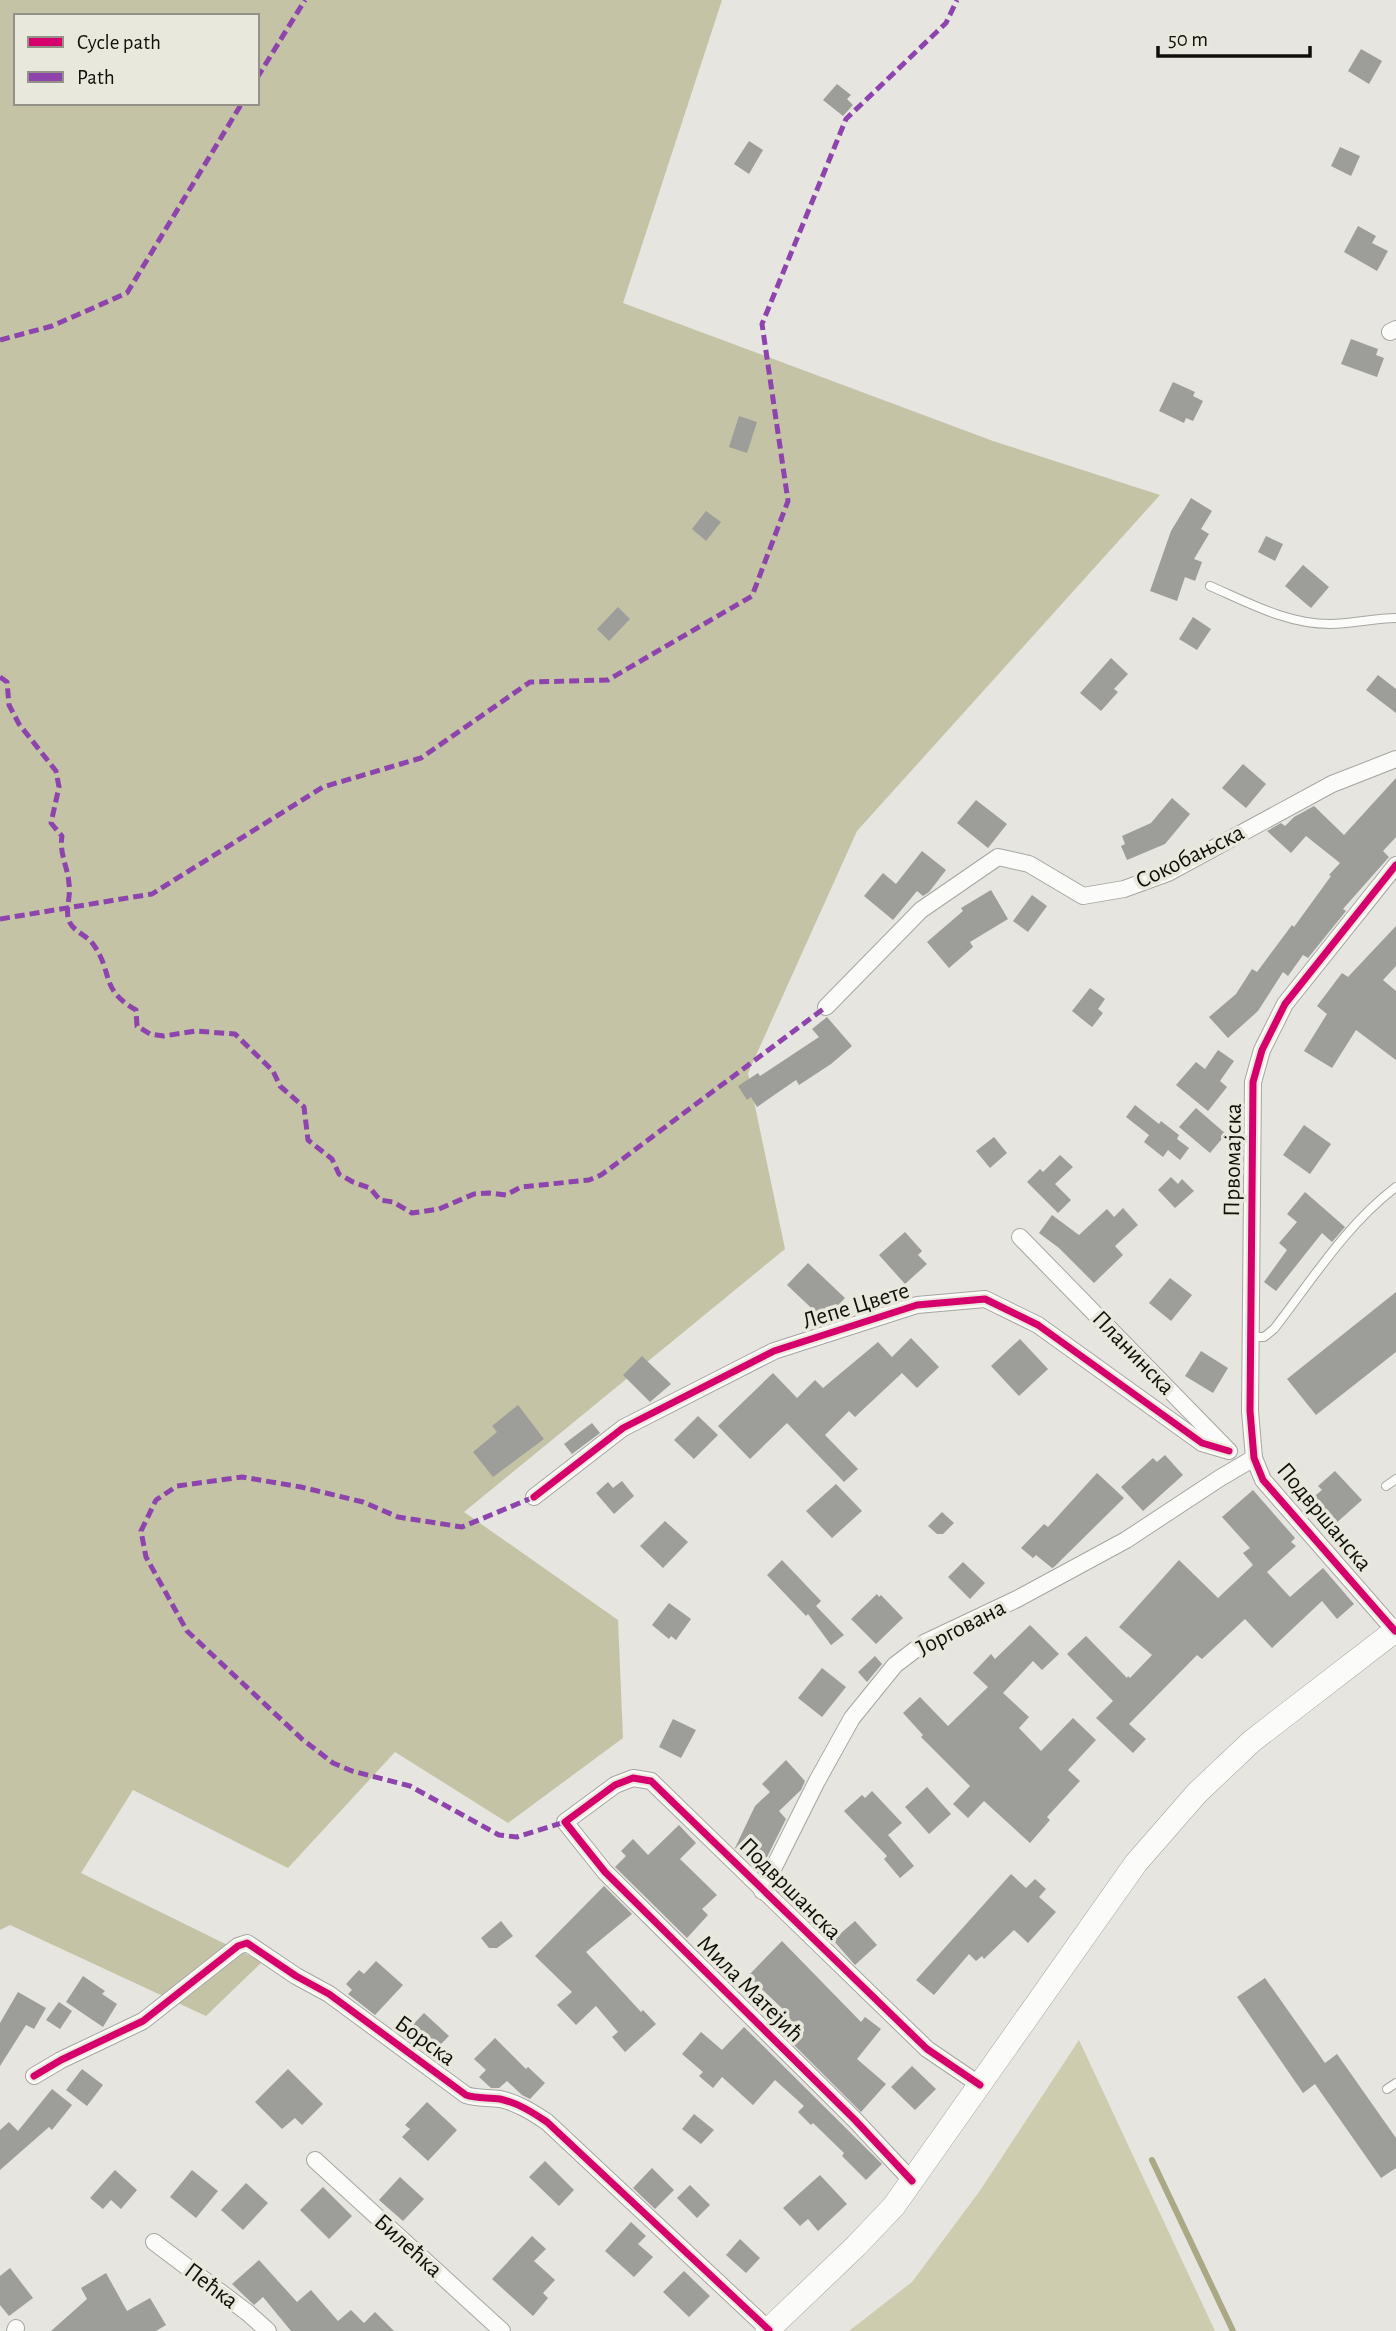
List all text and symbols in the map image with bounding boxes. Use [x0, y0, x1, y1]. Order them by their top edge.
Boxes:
legend [14, 14, 259, 105]
scale bar [1158, 14, 1310, 58]
text: 50 m [1168, 29, 1208, 50]
text: Cycle path [77, 32, 161, 53]
text: Path [77, 67, 115, 88]
street label: Сокобањска [1132, 820, 1248, 894]
street label: Првомајска [1220, 1103, 1246, 1217]
street label: Лепе Цвете [800, 1278, 912, 1334]
street label: Планинска [1087, 1306, 1179, 1400]
street label: Подвршанска [1272, 1458, 1376, 1576]
street label: Јоргована [913, 1595, 1009, 1661]
street label: Подвршанска [734, 1833, 846, 1945]
street label: Мила Матејић [692, 1931, 808, 2047]
street label: Борска [390, 2011, 460, 2071]
street label: Билећка [369, 2210, 447, 2282]
street label: Пећка [180, 2258, 242, 2314]

